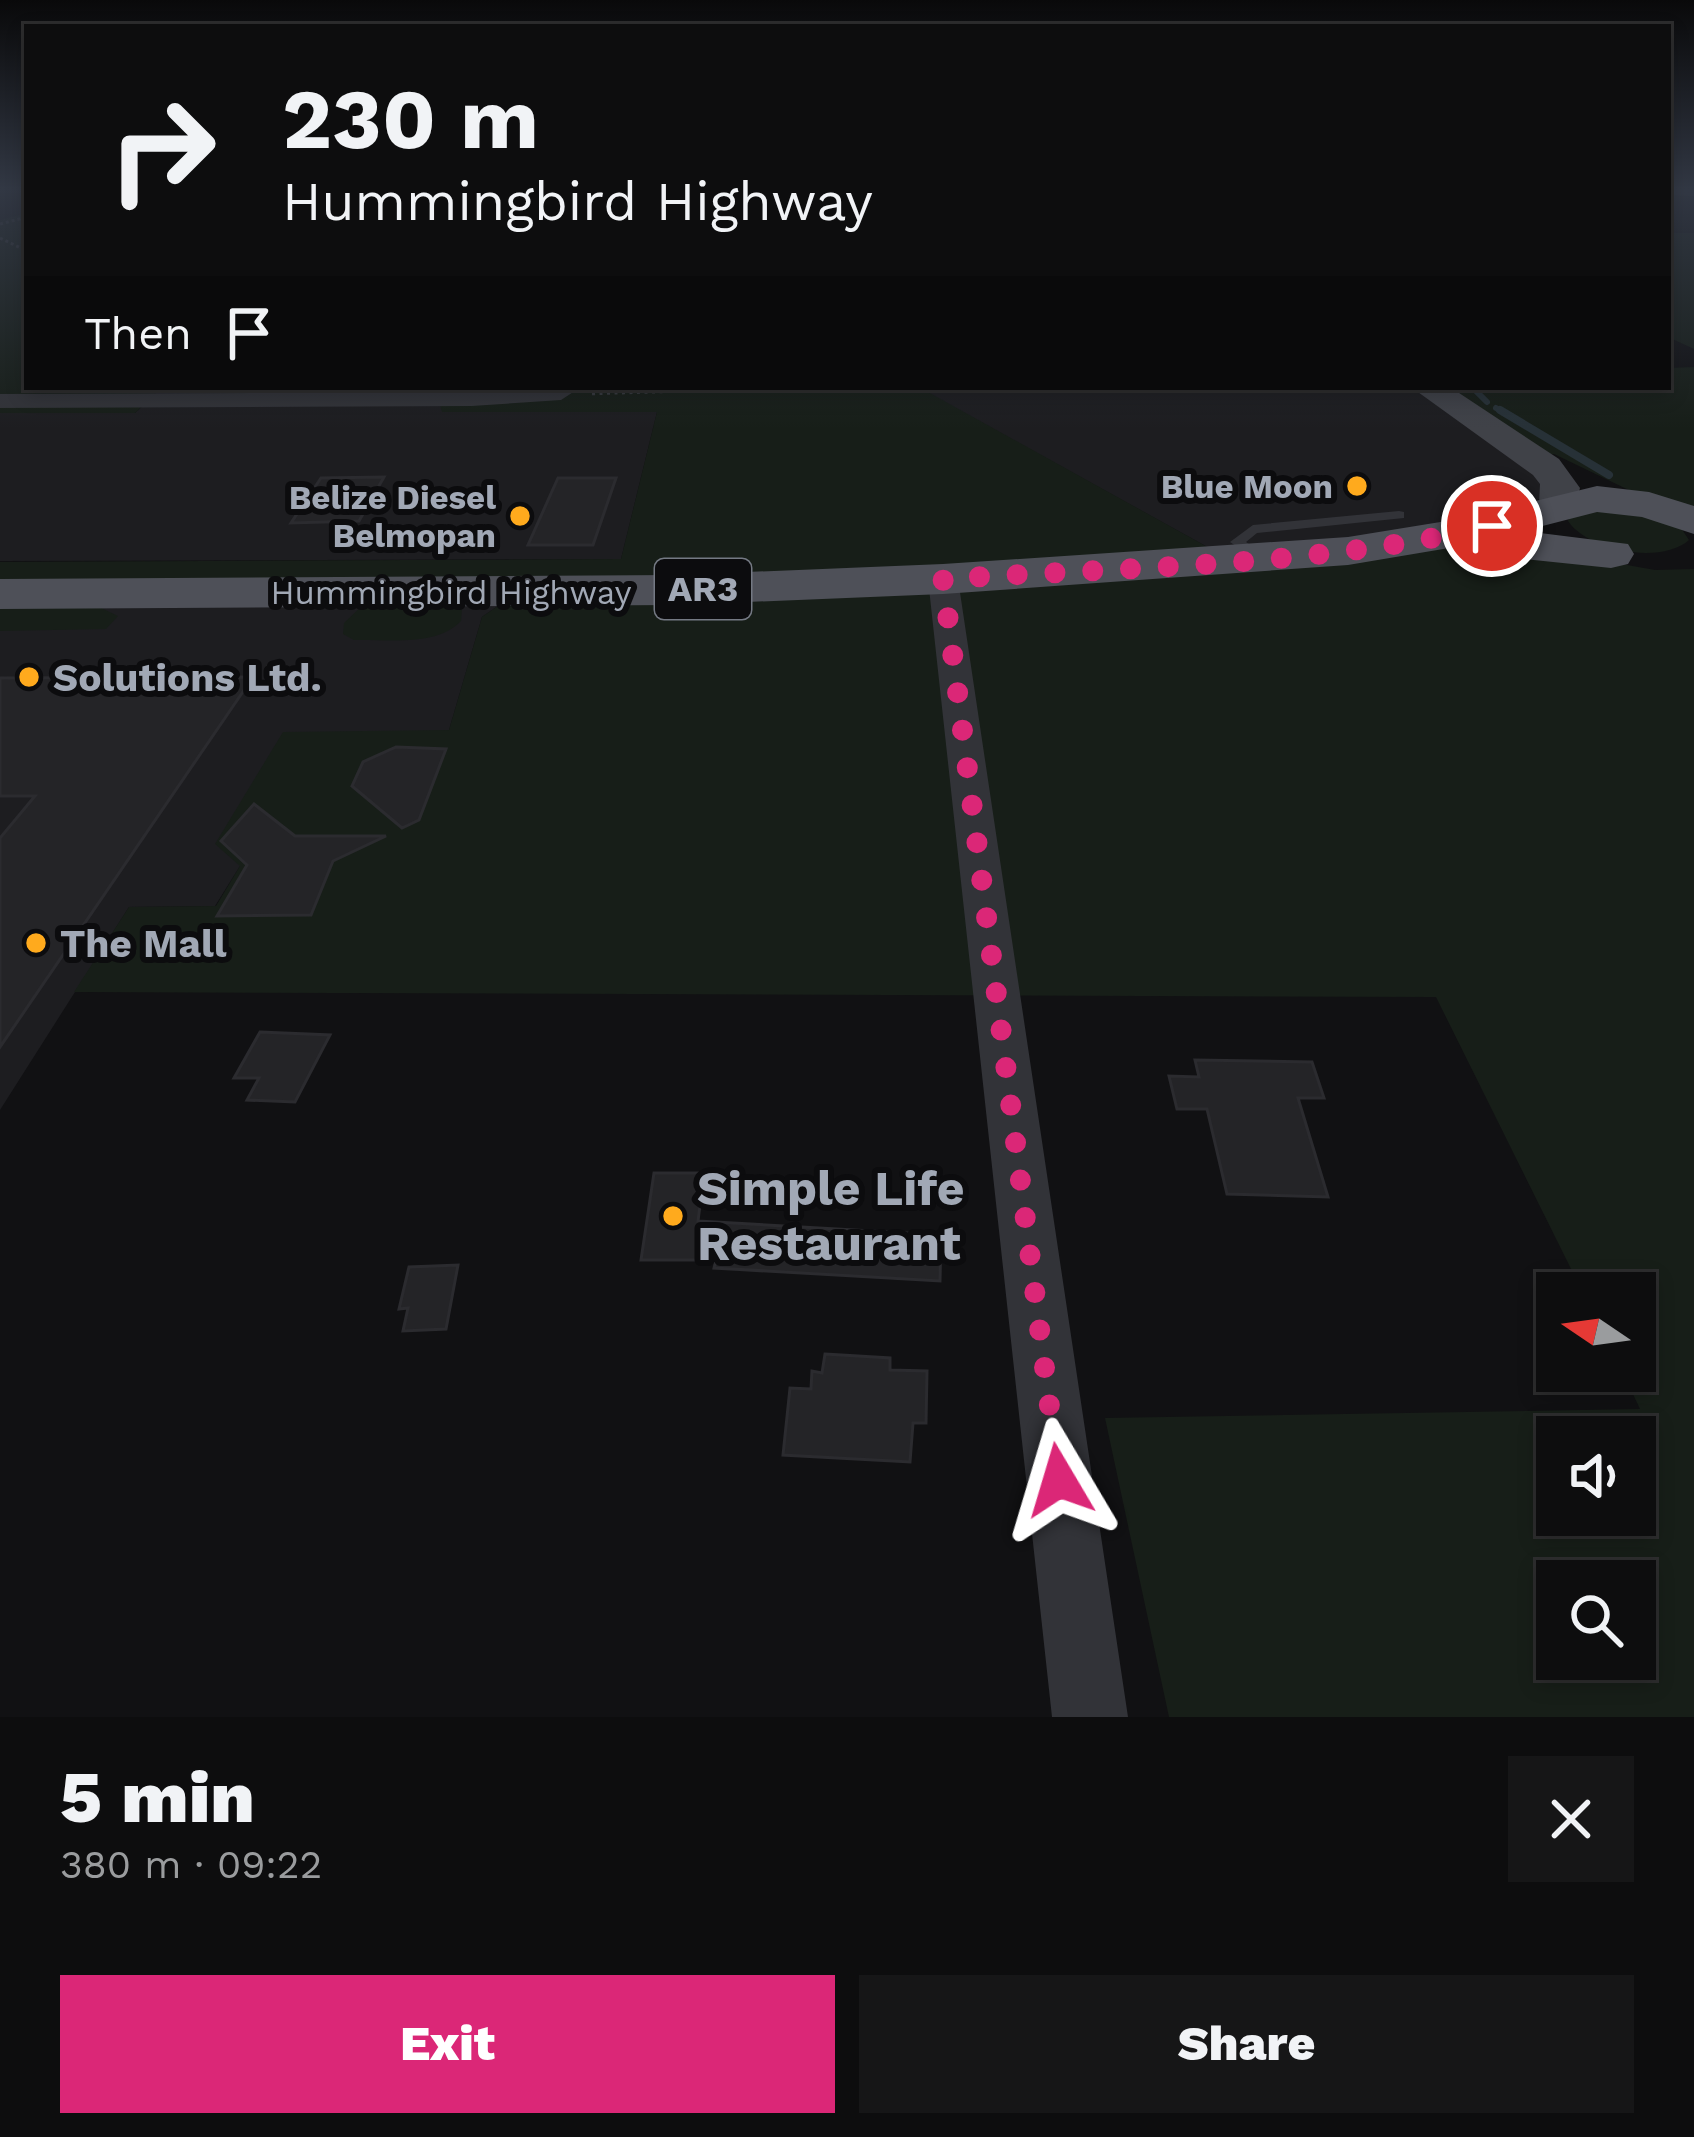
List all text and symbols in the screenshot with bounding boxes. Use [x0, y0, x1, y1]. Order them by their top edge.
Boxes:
text: 230 m [282, 70, 539, 168]
icon: right [84, 72, 240, 228]
text: Hummingbird Highway [282, 170, 873, 233]
icon: arrive [216, 300, 282, 366]
text: Then [84, 307, 192, 360]
place label: Blue Moon [1161, 467, 1333, 506]
marker: Blue Moon [1344, 473, 1370, 499]
pin [1441, 475, 1543, 577]
place label: Belize Diesel Belmopan [289, 478, 496, 555]
icon: arrive [1459, 493, 1525, 559]
marker: Belize Diesel Belmopan [507, 503, 533, 529]
road number: AR3 [655, 559, 751, 619]
street label: Hummingbird Highway [270, 573, 632, 612]
place label: Solutions Ltd. [53, 655, 322, 700]
marker: Solutions Ltd. [16, 664, 42, 690]
place label: The Mall [60, 921, 227, 966]
marker: The Mall [23, 930, 49, 956]
place label: Simple Life Restaurant [697, 1160, 965, 1272]
marker: Simple Life Restaurant [660, 1203, 686, 1229]
north arrow [1536, 1272, 1656, 1392]
map controls [1536, 1272, 1656, 1680]
button: sound [1536, 1416, 1656, 1536]
position arrow [996, 1417, 1122, 1543]
button: search [1536, 1560, 1656, 1680]
text: 5 min [60, 1755, 255, 1839]
button: close [1508, 1756, 1634, 1882]
text: 380 m · 09:22 [60, 1842, 322, 1887]
button: Exit [60, 1975, 835, 2113]
button: Share [859, 1975, 1634, 2113]

